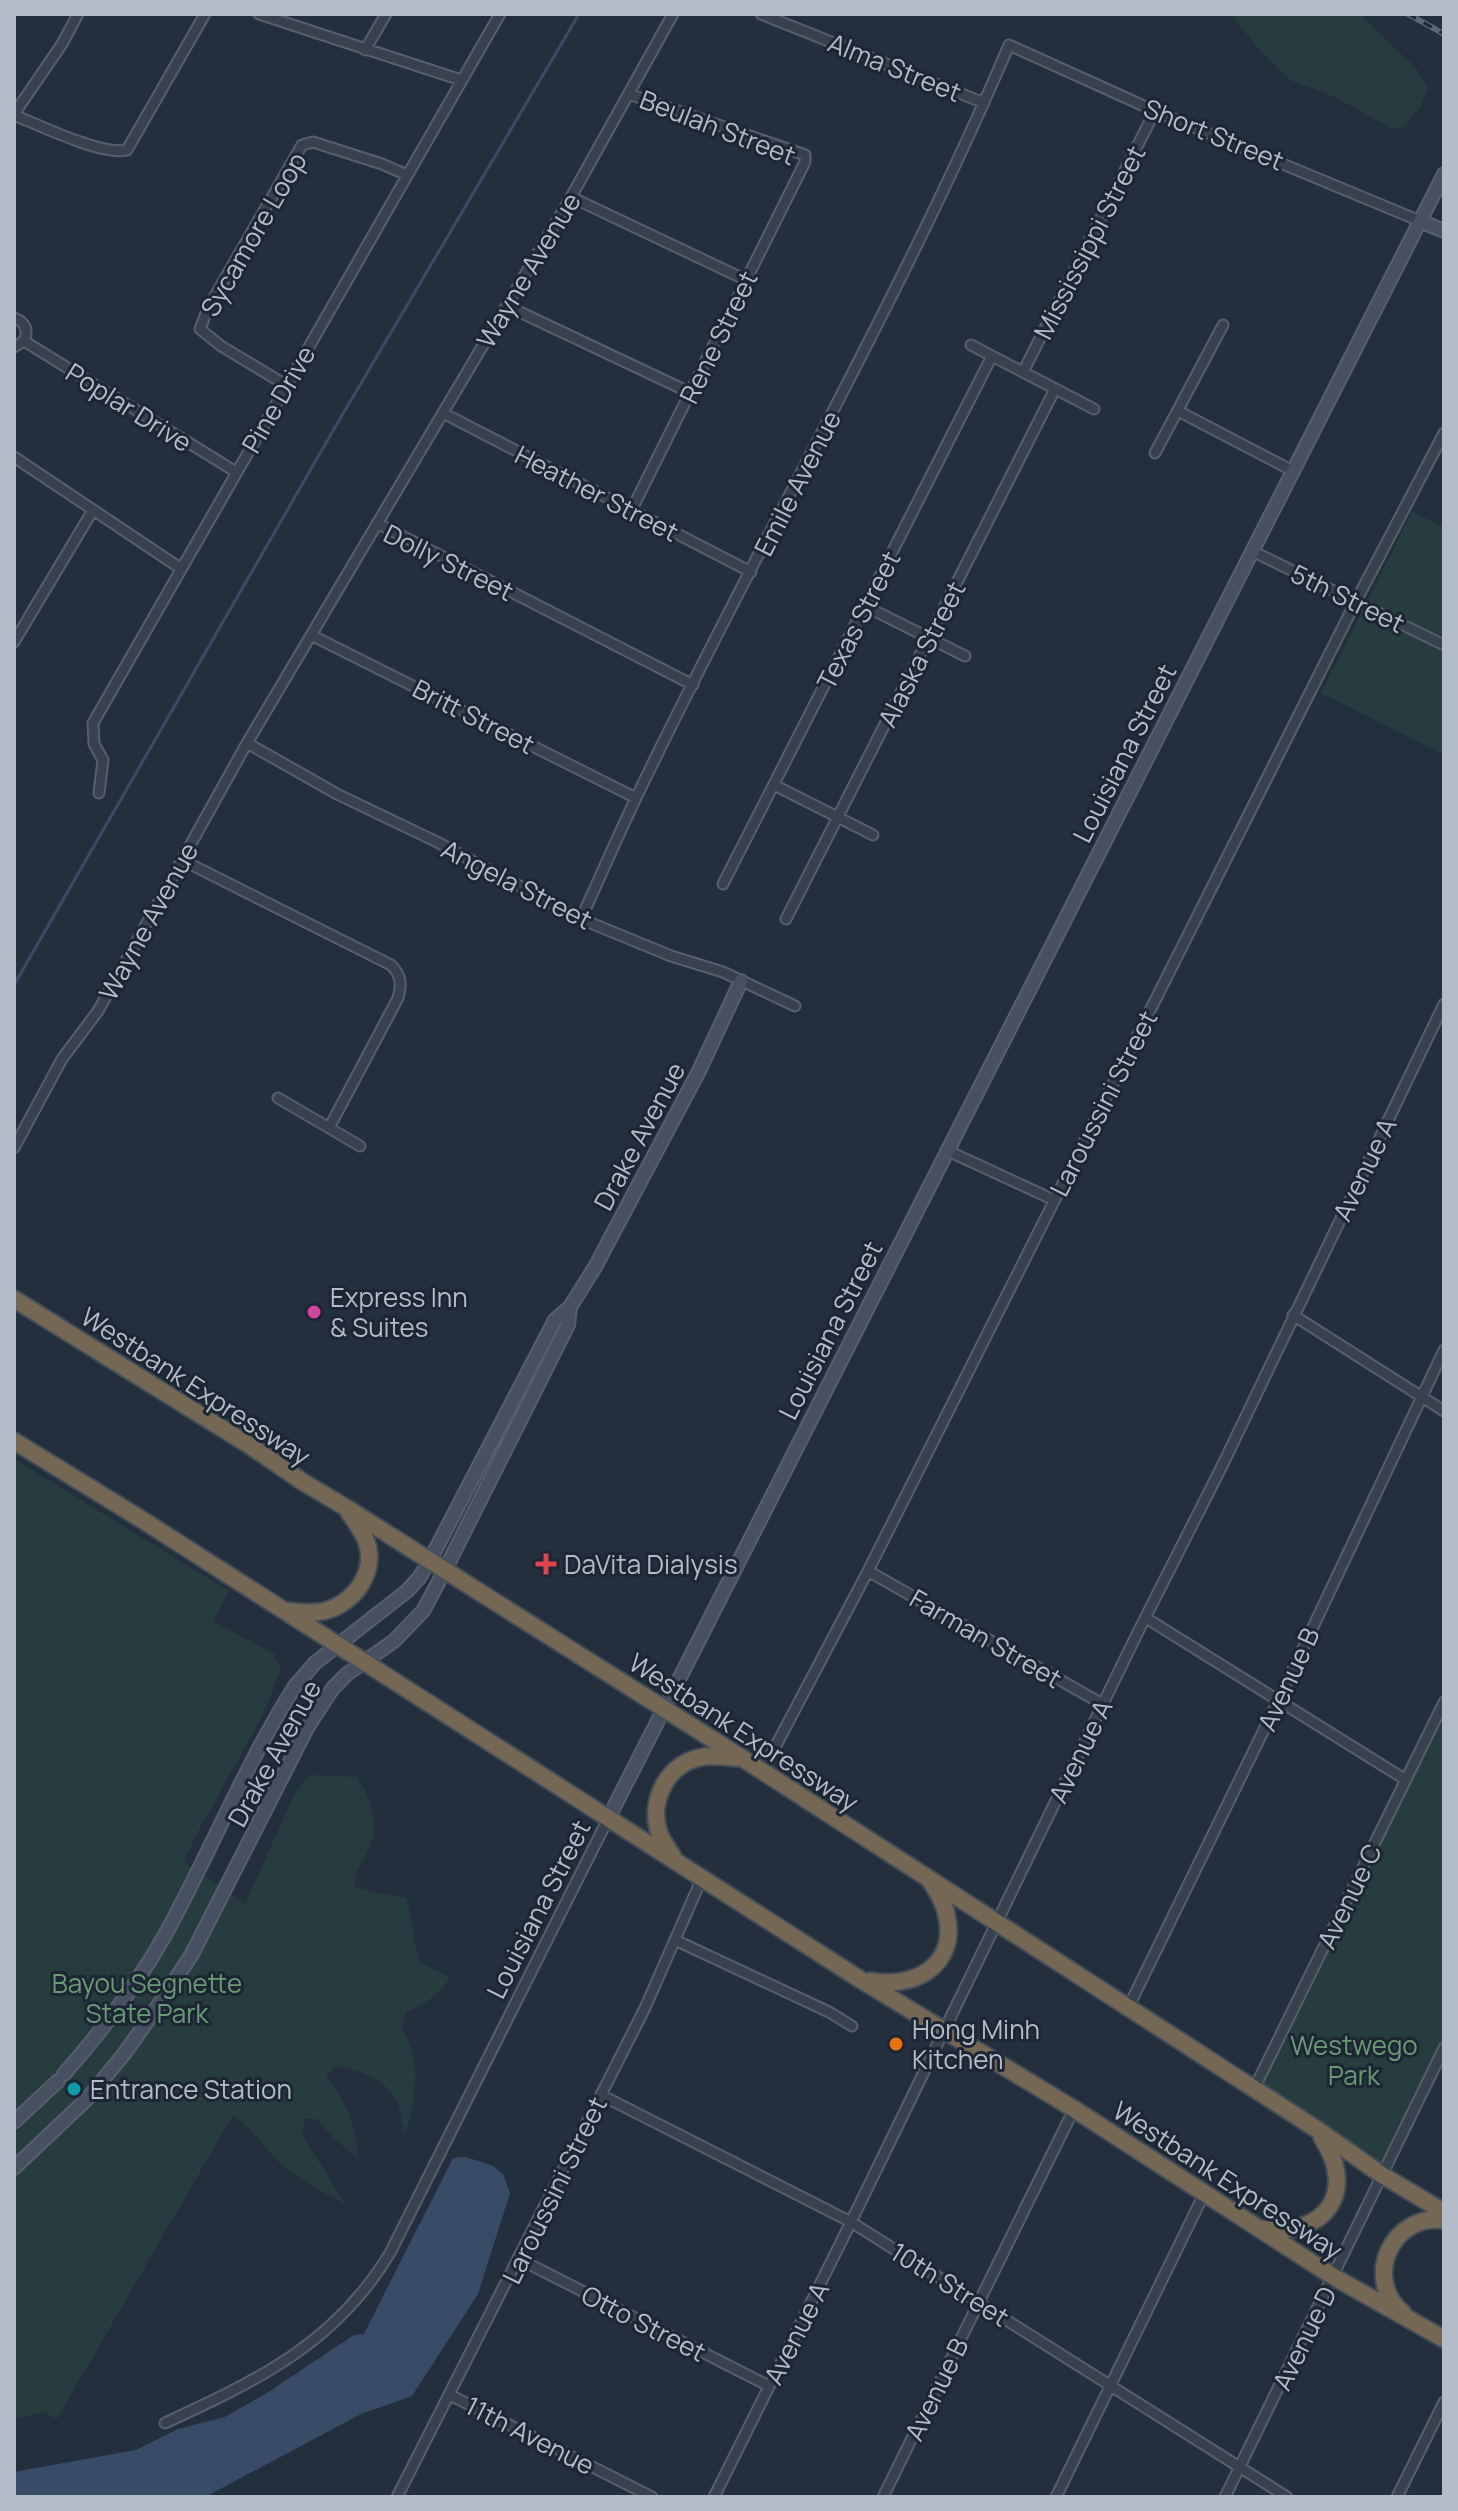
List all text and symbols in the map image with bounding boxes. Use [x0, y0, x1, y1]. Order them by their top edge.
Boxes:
street label: Alma Street [823, 24, 967, 110]
street label: Beulah Street [635, 81, 801, 173]
street label: Short Street [1139, 90, 1289, 178]
street label: Mississippi Street [1025, 139, 1153, 345]
street label: Sycamore Loop [191, 145, 315, 323]
street label: Wayne Avenue [467, 186, 589, 354]
street label: Rene Street [670, 265, 766, 409]
street label: Pine Drive [233, 339, 323, 459]
street label: Poplar Drive [59, 354, 199, 460]
street label: Emile Avenue [745, 404, 849, 562]
street label: Heather Street [509, 436, 685, 550]
street label: Dolly Street [378, 515, 520, 609]
street label: Texas Street [808, 545, 908, 695]
street label: 5th Street [1285, 555, 1411, 641]
street label: Alaska Street [869, 575, 973, 733]
street label: Louisiana Street [1064, 658, 1184, 848]
street label: Britt Street [407, 670, 541, 762]
street label: Angela Street [436, 831, 598, 937]
street label: Wayne Avenue [90, 836, 206, 1006]
street label: Laroussini Street [1041, 1004, 1165, 1202]
street label: Drake Avenue [585, 1056, 693, 1216]
street label: Avenue A [1324, 1111, 1404, 1227]
street label: Louisiana Street [770, 1235, 890, 1425]
place label: Express Inn & Suites [330, 1279, 468, 1345]
street label: Westbank Expressway [74, 1298, 318, 1474]
marker: Express Inn & Suites [305, 1303, 323, 1321]
place label: DaVita Dialysis [564, 1546, 738, 1582]
marker: DaVita Dialysis [535, 1553, 557, 1575]
street label: Farman Street [903, 1580, 1069, 1696]
street label: Avenue B [1248, 1621, 1328, 1737]
street label: Westbank Expressway [622, 1644, 866, 1820]
street label: Drake Avenue [219, 1673, 329, 1833]
street label: Avenue A [1040, 1693, 1120, 1809]
street label: Louisiana Street [478, 1814, 598, 2004]
street label: Avenue C [1308, 1837, 1390, 1955]
park label: Bayou Segnette State Park [52, 1965, 242, 2031]
place label: Hong Minh Kitchen [912, 2011, 1040, 2077]
park label: Westwego Park [1290, 2027, 1418, 2093]
marker: Hong Minh Kitchen [887, 2035, 905, 2053]
place label: Entrance Station [90, 2071, 292, 2107]
marker: Entrance Station [65, 2080, 83, 2098]
street label: Laroussini Street [493, 2090, 615, 2290]
street label: Westbank Expressway [1106, 2092, 1350, 2268]
street label: 10th Street [884, 2233, 1016, 2335]
street label: Otto Street [576, 2276, 712, 2370]
street label: Avenue A [755, 2276, 837, 2390]
street label: Avenue D [1263, 2280, 1345, 2396]
street label: Avenue B [896, 2332, 976, 2446]
street label: 11th Avenue [459, 2387, 601, 2483]

